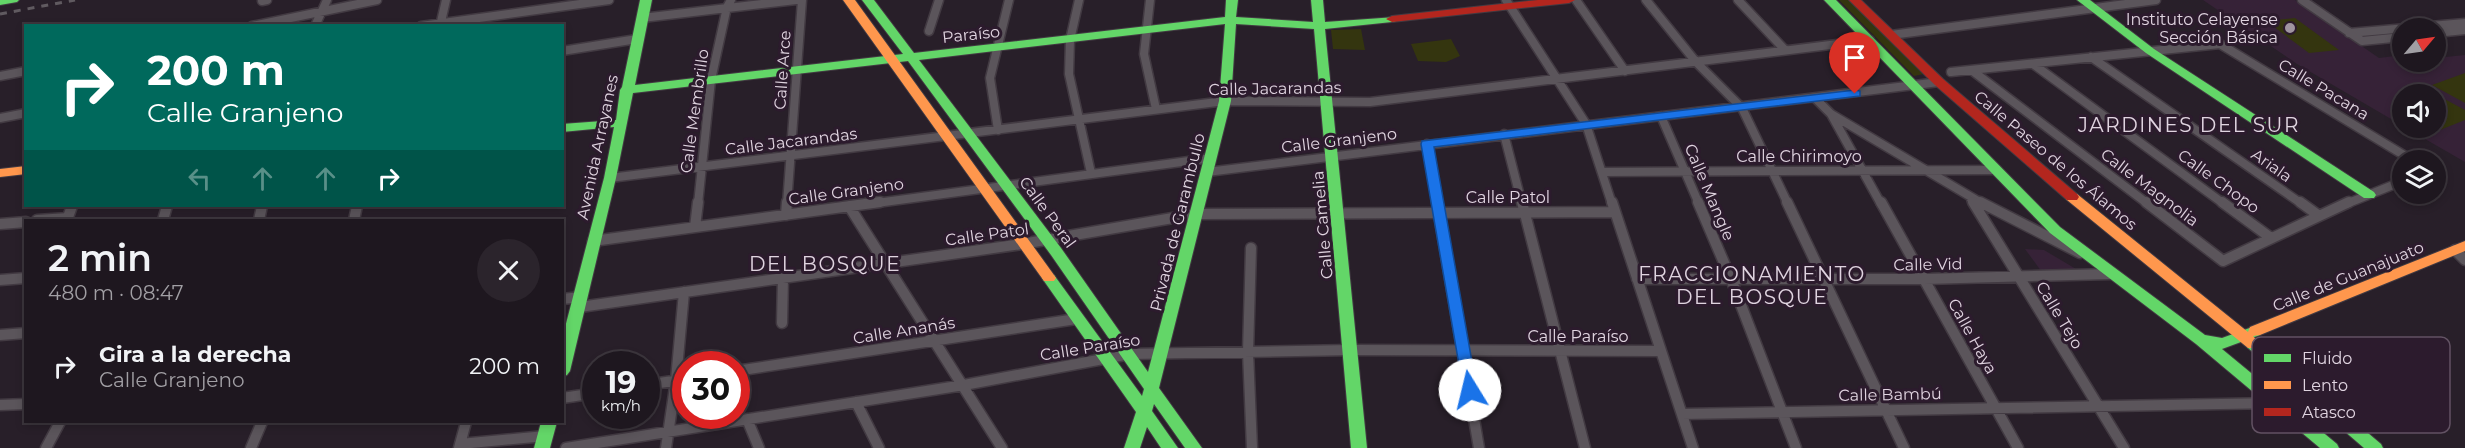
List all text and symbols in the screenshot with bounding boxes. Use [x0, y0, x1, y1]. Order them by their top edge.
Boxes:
place label: Instituto Celayense Sección Básica [2126, 10, 2278, 47]
north arrow [2392, 18, 2446, 72]
map controls [2392, 18, 2446, 204]
marker: Instituto Celayense Sección Básica [2283, 21, 2297, 35]
street label: Paraíso [941, 22, 1001, 47]
street label: Calle Arce [770, 30, 795, 110]
pin [1829, 32, 1880, 94]
icon: arrive [1838, 41, 1871, 74]
text: 200 m [147, 44, 285, 96]
icon: right [48, 48, 126, 126]
street label: Calle Membrillo [676, 48, 713, 174]
street label: Calle Pacana [2275, 55, 2373, 124]
street label: Avenida Arrayanes [573, 73, 622, 221]
street label: Calle Jacarandas [1208, 78, 1342, 99]
button: sound [2392, 84, 2446, 138]
street label: Calle Paseo de los Álamos [1970, 87, 2141, 234]
text: Calle Granjeno [147, 96, 343, 129]
district label: JARDINES DEL SUR [2077, 113, 2300, 137]
street label: Calle Jacarandas [724, 124, 858, 159]
street label: Calle Granjeno [1280, 124, 1398, 157]
street label: Privada de Garambullo [1146, 131, 1209, 313]
street label: Calle Mangle [1681, 141, 1739, 244]
street label: Calle Magnolia [2097, 144, 2202, 230]
street label: Calle Chopo [2174, 145, 2263, 217]
street label: Ariala [2248, 145, 2296, 186]
street label: Calle Chirimoyo [1736, 147, 1862, 166]
button: layers [2392, 150, 2446, 204]
icon: left [183, 162, 216, 195]
icon: ahead [246, 162, 279, 195]
icon: ahead [309, 162, 342, 195]
icon: right [372, 162, 405, 195]
street label: Calle Camelia [1308, 170, 1337, 280]
street label: Calle Peral [1015, 173, 1080, 252]
street label: Calle Granjeno [787, 174, 905, 209]
street label: Calle Patol [1466, 188, 1550, 207]
street label: Calle Patol [944, 219, 1030, 250]
text: 2 min [48, 236, 152, 280]
street label: Calle de Guanajuato [2270, 237, 2427, 316]
button: close [477, 239, 540, 302]
district label: DEL BOSQUE [749, 252, 901, 276]
street label: Calle Vid [1893, 254, 1963, 275]
district label: FRACCIONAMIENTO DEL BOSQUE [1638, 262, 1866, 309]
street label: Calle Tejo [2032, 278, 2087, 352]
text: 480 m · 08:47 [48, 281, 184, 305]
street label: Calle Haya [1944, 295, 2001, 377]
street label: Calle Ananás [852, 313, 957, 348]
street label: Calle Paraíso [1527, 327, 1629, 346]
street label: Calle Paraíso [1039, 330, 1142, 365]
legend [2252, 337, 2450, 433]
text: Gira a la derecha [99, 341, 291, 368]
text: Fluido [2302, 349, 2352, 368]
icon: right [48, 350, 81, 383]
speed limit sign: 30 [672, 351, 750, 429]
text: 200 m [469, 353, 540, 380]
position arrow [1438, 358, 1502, 422]
text: 19 [606, 364, 636, 401]
text: Calle Granjeno [99, 368, 245, 392]
text: Lento [2302, 376, 2348, 395]
street label: Calle Bambú [1838, 384, 1942, 405]
text: km/h [601, 396, 641, 415]
text: Atasco [2302, 403, 2356, 422]

